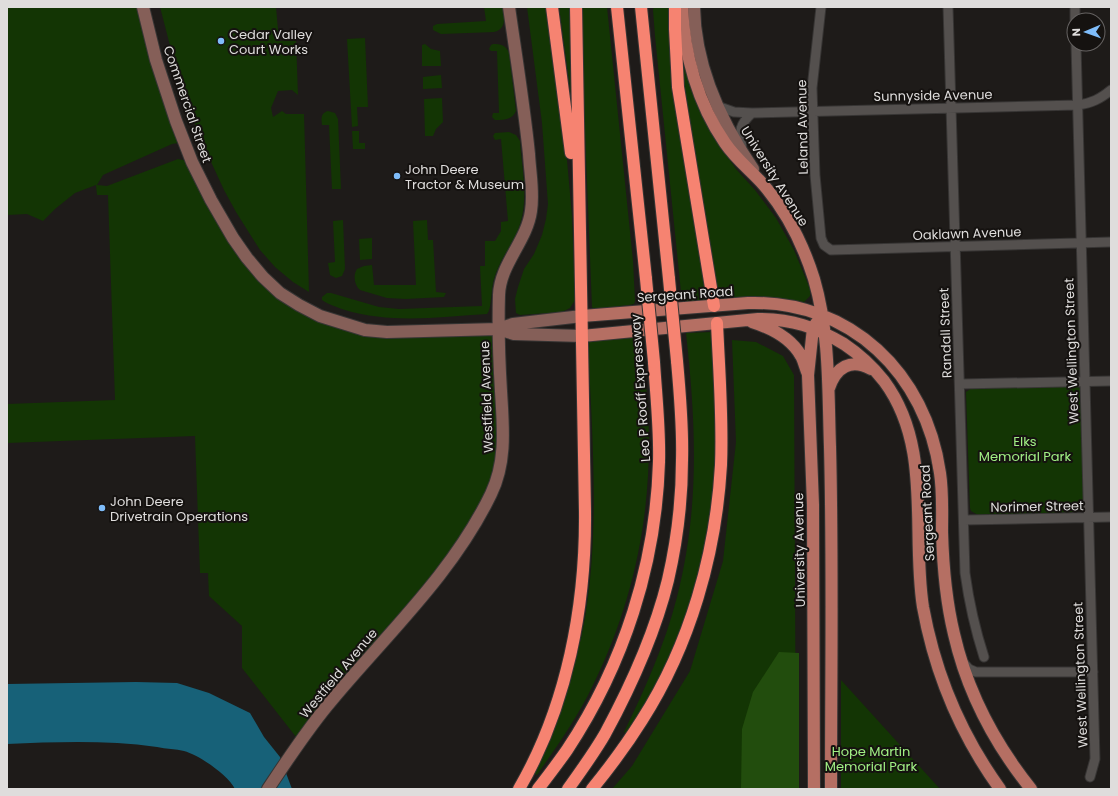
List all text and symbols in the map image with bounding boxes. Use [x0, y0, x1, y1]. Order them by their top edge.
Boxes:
north arrow [1066, 12, 1106, 52]
place label: Cedar Valley Court Works [229, 25, 313, 59]
text: N [1068, 28, 1084, 37]
marker: Cedar Valley Court Works [216, 36, 226, 46]
street label: Commercial Street [159, 43, 217, 165]
street label: Leland Avenue [792, 79, 813, 175]
street label: Sunnyside Avenue [873, 85, 993, 106]
street label: University Avenue [736, 123, 813, 230]
place label: John Deere Tractor & Museum [405, 160, 524, 194]
marker: John Deere Tractor & Museum [392, 171, 402, 181]
street label: Oaklawn Avenue [912, 222, 1022, 245]
street label: West Wellington Street [1059, 277, 1084, 424]
street label: Sergeant Road [636, 282, 734, 307]
street label: Randall Street [934, 287, 957, 379]
street label: Leo P Rooff Expressway [626, 313, 655, 462]
street label: Westfield Avenue [475, 341, 498, 453]
park label: Elks Memorial Park [979, 432, 1071, 466]
street label: Sergeant Road [915, 464, 940, 562]
place label: John Deere Drivetrain Operations [110, 492, 248, 526]
street label: University Avenue [789, 492, 810, 608]
street label: Norimer Street [990, 496, 1084, 517]
marker: John Deere Drivetrain Operations [97, 503, 107, 513]
street label: West Wellington Street [1068, 601, 1093, 748]
street label: Westfield Avenue [295, 624, 382, 722]
park label: Hope Martin Memorial Park [825, 742, 917, 776]

